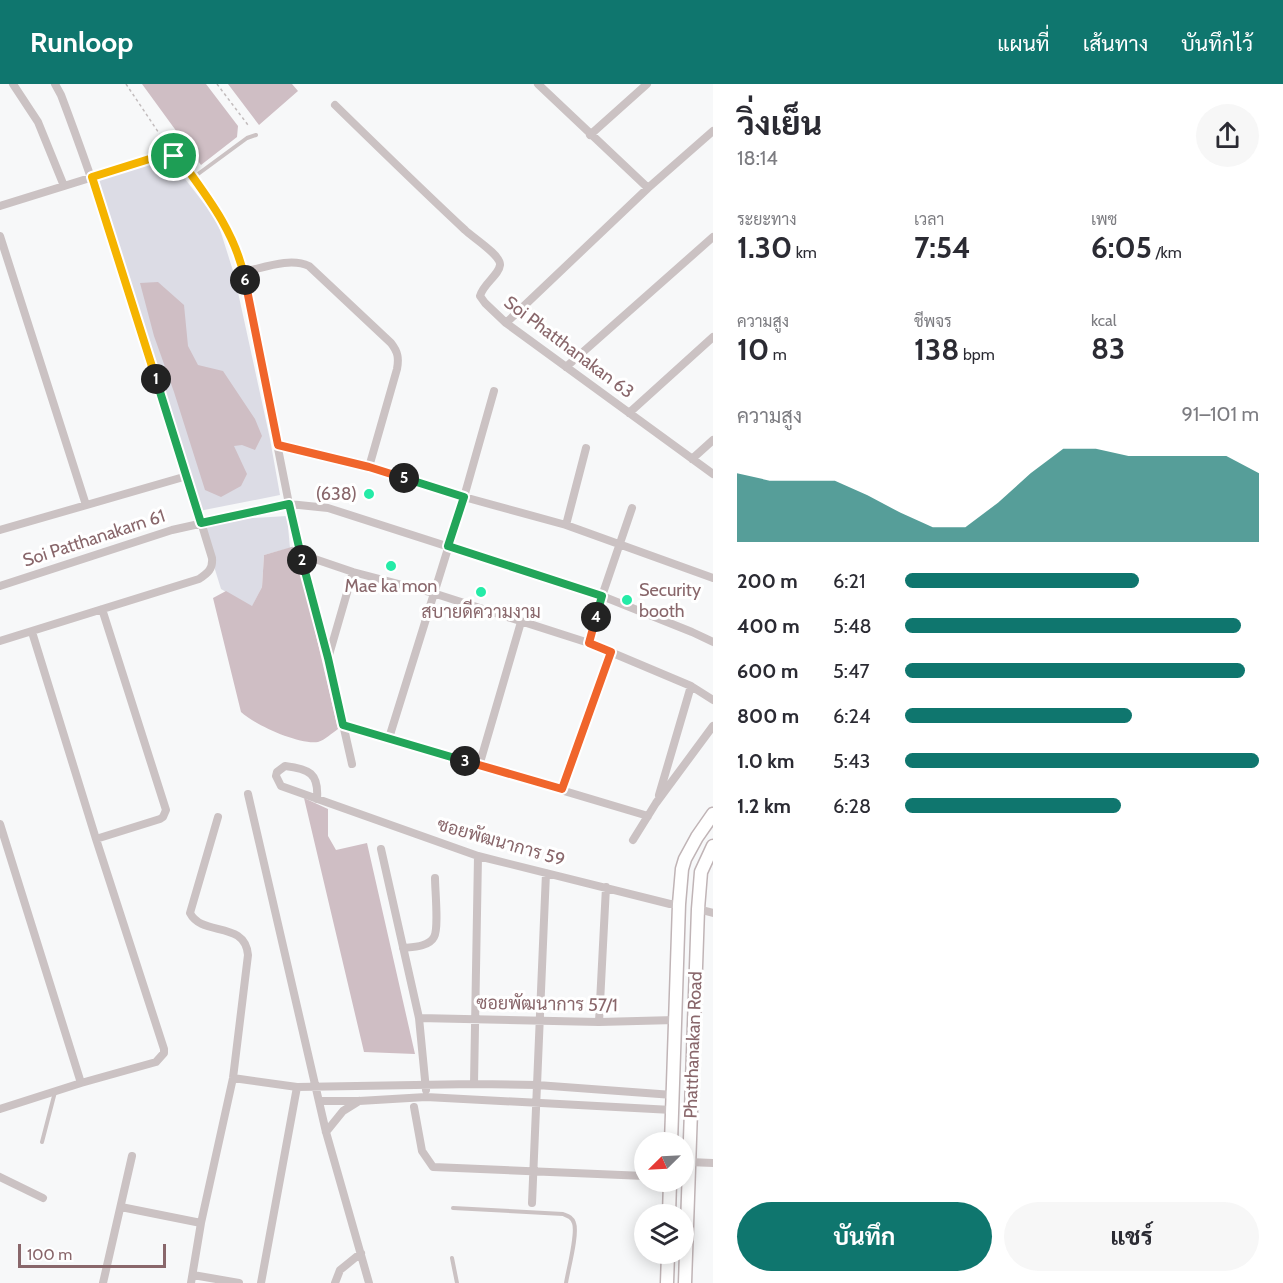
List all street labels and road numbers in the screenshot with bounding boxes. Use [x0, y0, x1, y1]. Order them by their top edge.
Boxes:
street label: Soi Phatthanakan 63 [500, 291, 638, 403]
street label: Soi Patthanakarn 61 [20, 505, 168, 571]
street label: ซอยพัฒนาการ 59 [435, 813, 567, 871]
street label: Phatthanakan Road [679, 971, 707, 1119]
street label: ซอยพัฒนาการ 57/1 [476, 992, 618, 1016]

